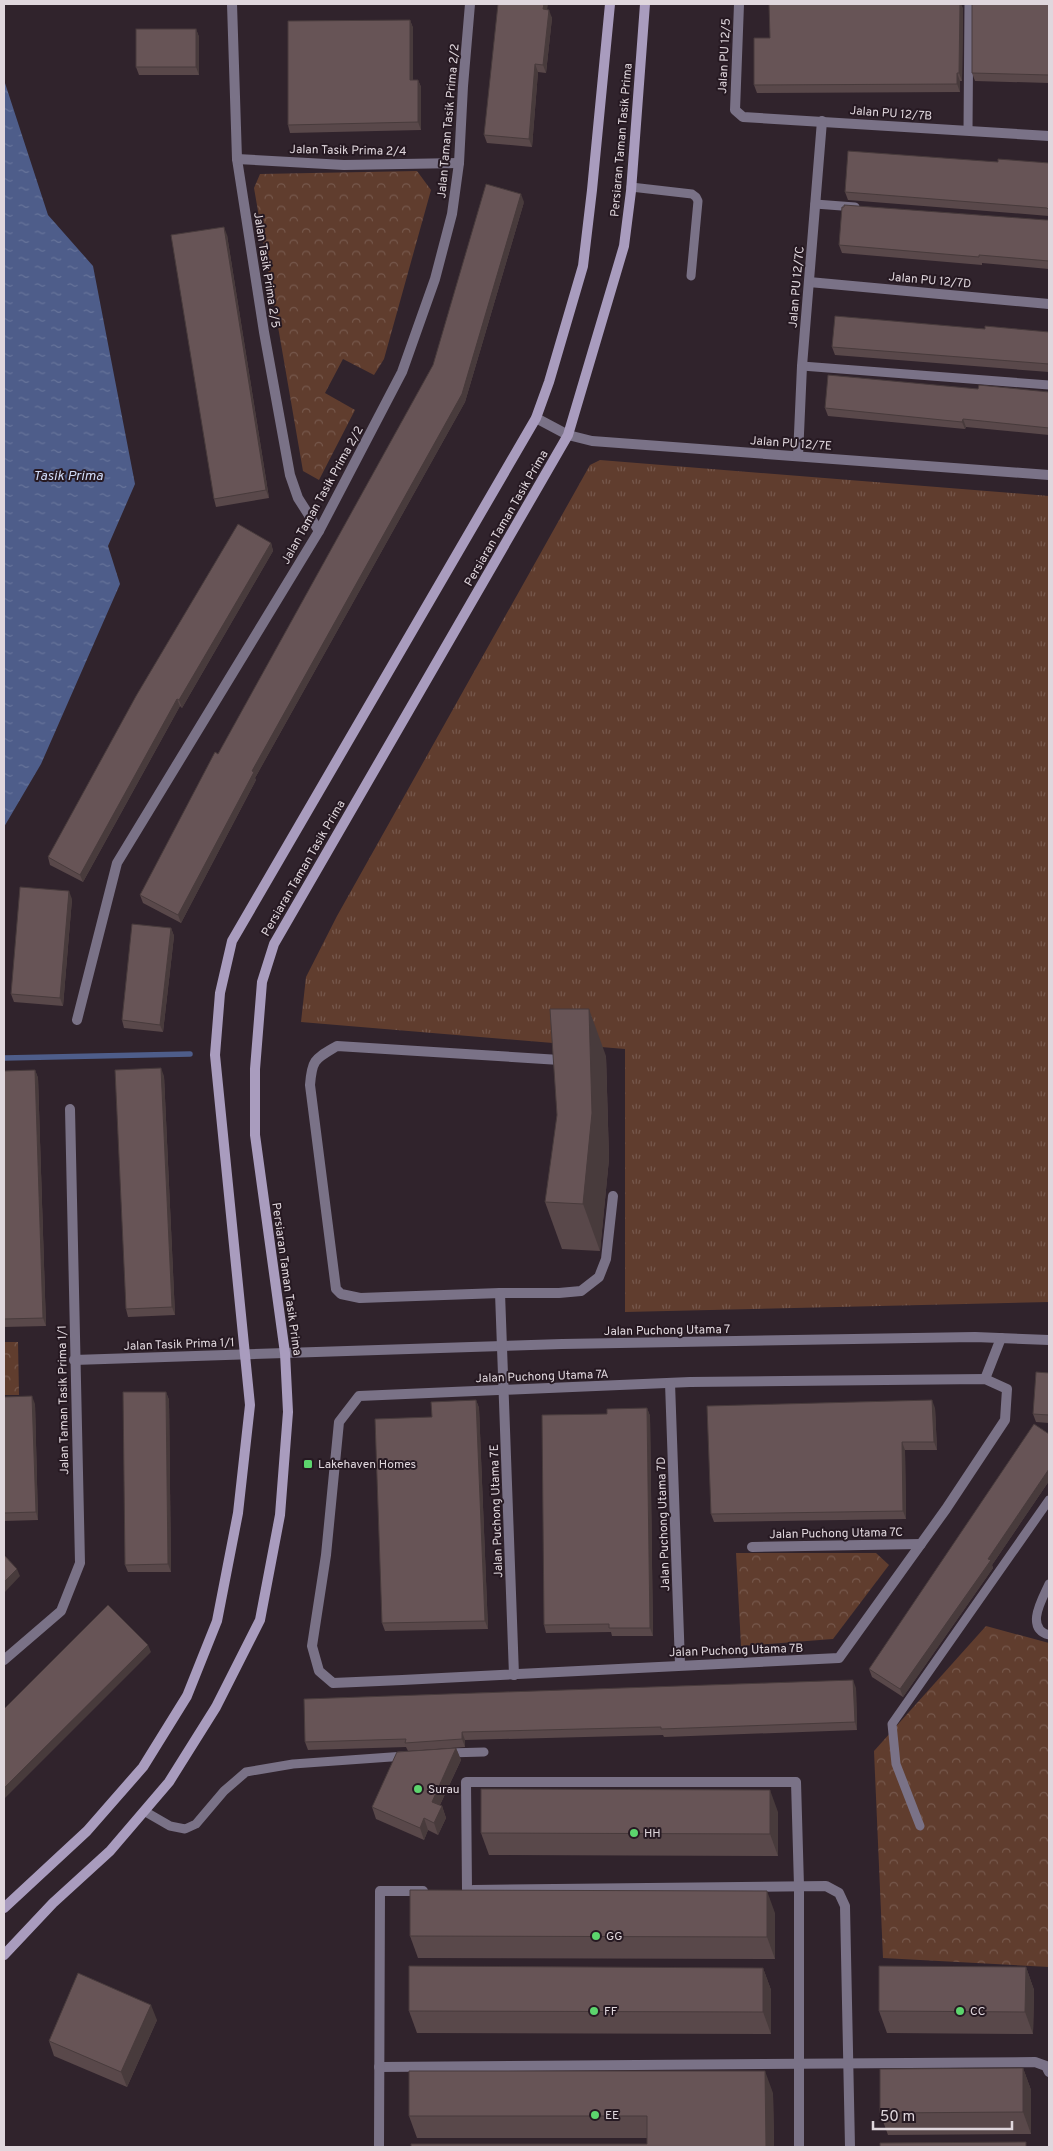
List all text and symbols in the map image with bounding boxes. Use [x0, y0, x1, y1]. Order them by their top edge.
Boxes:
street label: Jalan PU 12/5 [715, 18, 735, 94]
street label: Jalan Taman Tasik Prima 2/2 [434, 43, 464, 199]
street label: Persiaran Taman Tasik Prima [607, 62, 637, 218]
street label: Jalan PU 12/7B [849, 103, 933, 125]
street label: Jalan Tasik Prima 2/4 [289, 142, 407, 160]
street label: Jalan Tasik Prima 2/5 [249, 211, 283, 329]
street label: Jalan PU 12/7C [785, 245, 809, 329]
street label: Jalan PU 12/7D [888, 269, 972, 293]
street label: Jalan Taman Tasik Prima 2/2 [278, 424, 368, 567]
street label: Jalan PU 12/7E [749, 433, 832, 455]
street label: Persiaran Taman Tasik Prima [461, 448, 552, 589]
water label: Tasik Prima [33, 468, 104, 485]
street label: Persiaran Taman Tasik Prima [258, 798, 349, 939]
street label: Persiaran Taman Tasik Prima [267, 1202, 305, 1357]
street label: Jalan Puchong Utama 7 [604, 1322, 730, 1340]
street label: Jalan Taman Tasik Prima 1/1 [55, 1325, 73, 1475]
street label: Jalan Tasik Prima 1/1 [123, 1335, 235, 1355]
street label: Jalan Puchong Utama 7A [475, 1367, 609, 1387]
street label: Jalan Puchong Utama 7E [487, 1444, 507, 1578]
street label: Jalan Puchong Utama 7D [654, 1456, 674, 1592]
place label: Lakehaven Homes [318, 1457, 416, 1473]
marker: Lakehaven Homes [302, 1458, 314, 1470]
street label: Jalan Puchong Utama 7C [769, 1525, 903, 1543]
street label: Jalan Puchong Utama 7B [669, 1641, 804, 1661]
place label: Surau [428, 1782, 460, 1798]
marker: Surau [412, 1783, 424, 1795]
place label: HH [644, 1826, 661, 1842]
marker: HH [628, 1827, 640, 1839]
place label: GG [606, 1929, 623, 1945]
marker: GG [590, 1930, 602, 1942]
place label: FF [604, 2004, 618, 2020]
place label: CC [970, 2004, 986, 2020]
marker: FF [588, 2005, 600, 2017]
marker: CC [954, 2005, 966, 2017]
scale bar [873, 2098, 1012, 2130]
place label: EE [605, 2108, 619, 2124]
text: 50 m [880, 2108, 915, 2127]
marker: EE [589, 2109, 601, 2121]

